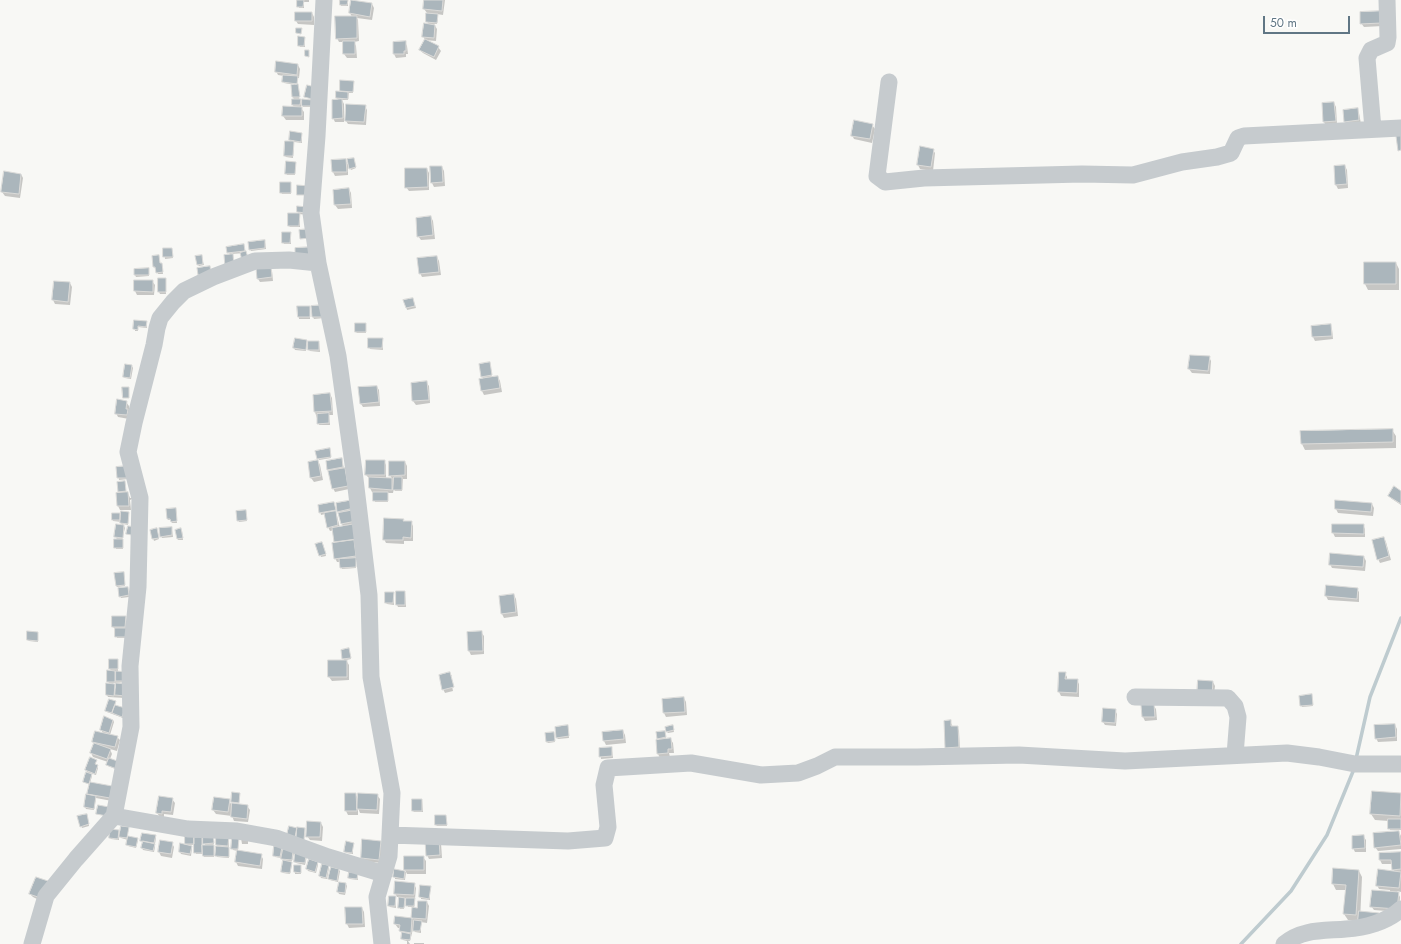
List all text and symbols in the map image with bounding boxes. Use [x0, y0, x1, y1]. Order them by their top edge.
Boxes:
scale bar [1265, 8, 1352, 34]
text: 50 m [1270, 14, 1297, 32]

